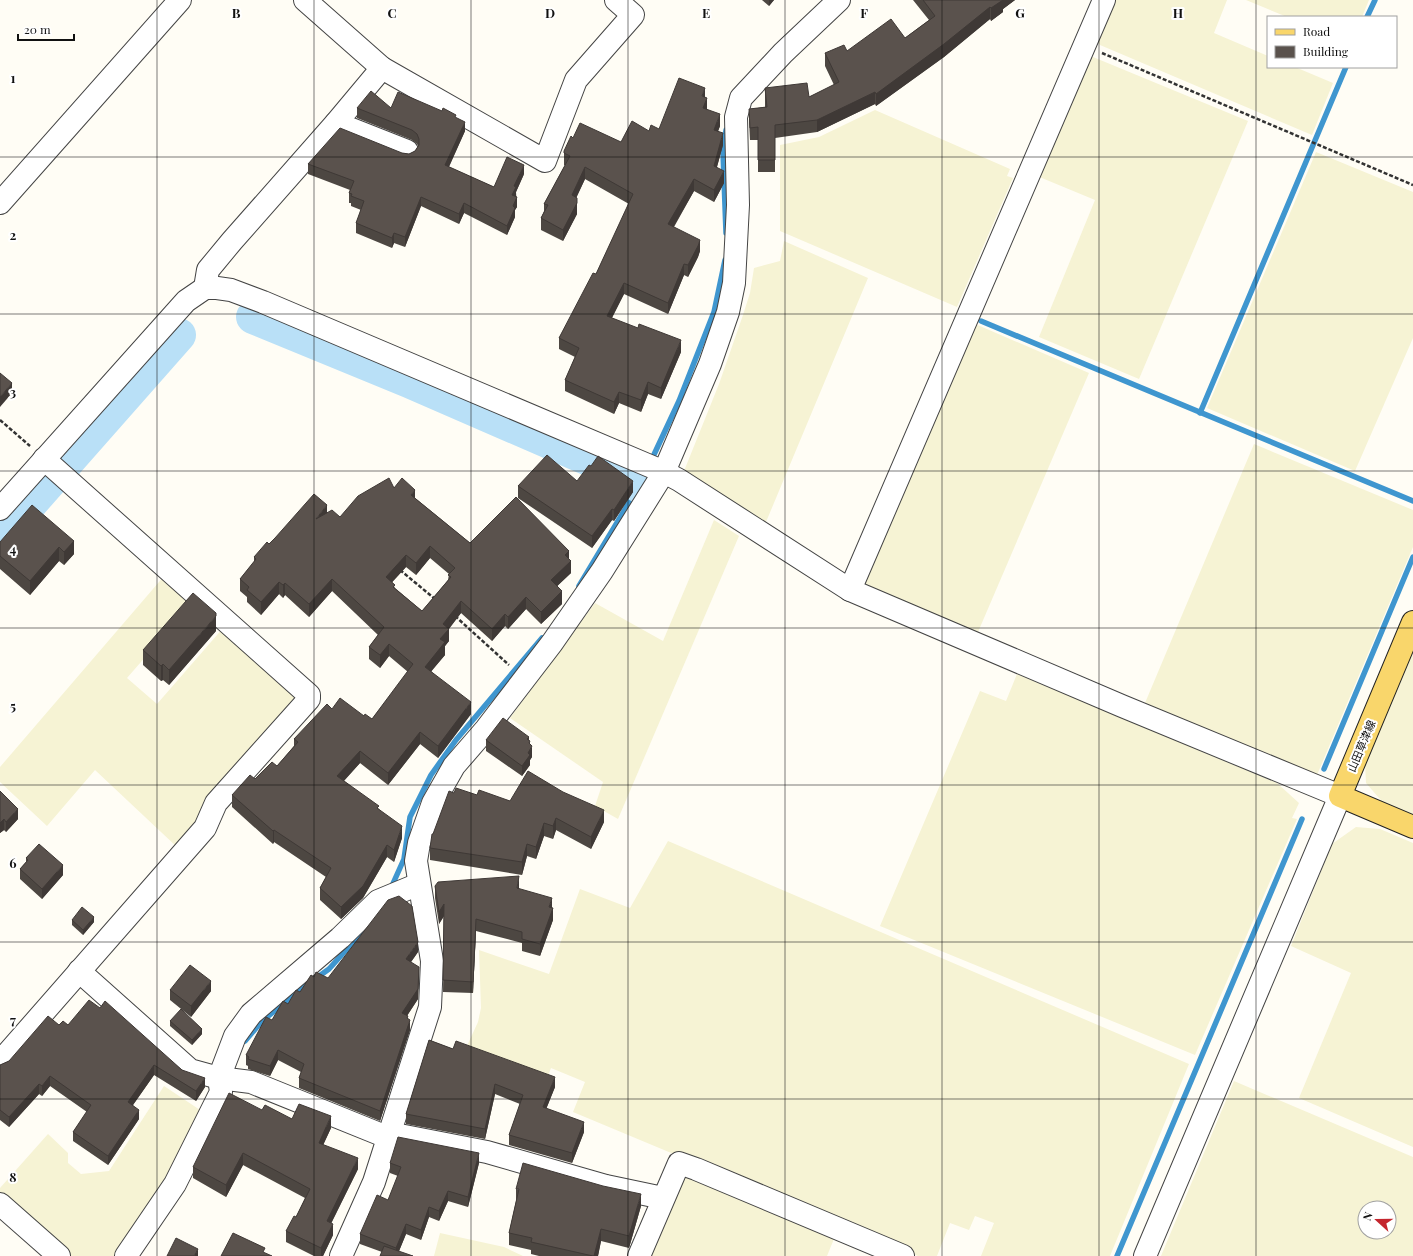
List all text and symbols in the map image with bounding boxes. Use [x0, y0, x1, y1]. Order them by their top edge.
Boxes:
text: B [232, 4, 241, 21]
text: C [387, 4, 397, 21]
text: D [545, 4, 555, 21]
text: E [702, 4, 710, 21]
text: F [860, 4, 868, 21]
text: G [1015, 4, 1025, 21]
text: H [1173, 4, 1183, 21]
scale bar [18, 16, 74, 42]
legend [1267, 16, 1397, 68]
text: 20 m [24, 21, 51, 37]
text: Road [1303, 23, 1330, 39]
text: Building [1303, 43, 1349, 59]
text: 1 [11, 69, 16, 86]
text: 2 [10, 226, 17, 243]
text: 3 [10, 383, 16, 400]
text: 4 [10, 540, 17, 557]
text: 5 [10, 697, 16, 714]
street label: 山田草津線 [1343, 718, 1379, 774]
text: 6 [9, 854, 17, 871]
text: 7 [10, 1011, 16, 1028]
text: 8 [9, 1168, 17, 1185]
north arrow [1357, 1200, 1397, 1240]
text: N [1359, 1210, 1376, 1223]

